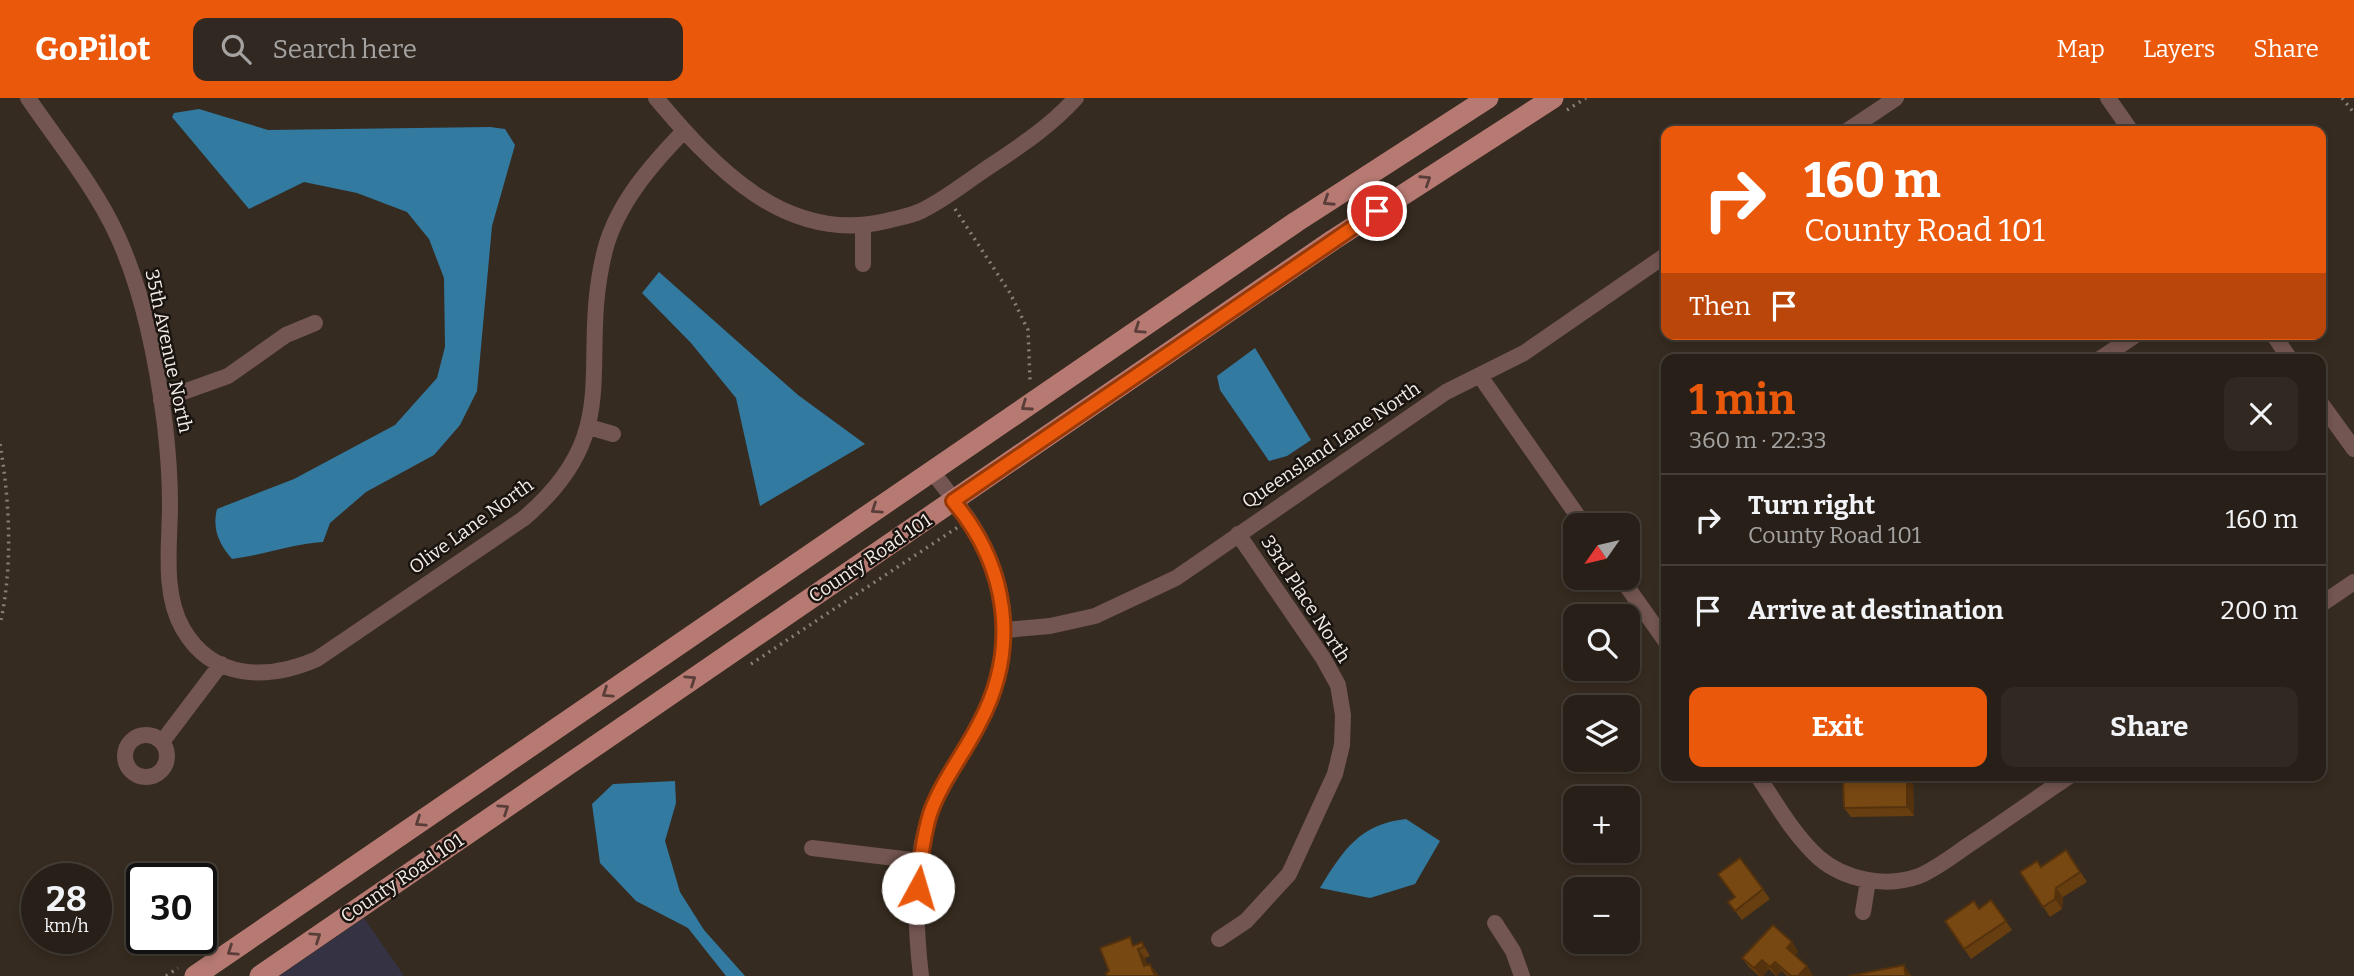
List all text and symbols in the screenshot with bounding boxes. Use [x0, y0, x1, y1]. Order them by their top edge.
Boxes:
search box [193, 18, 683, 81]
text: GoPilot [35, 29, 151, 69]
icon: search [217, 30, 255, 68]
text: Search here [273, 34, 417, 65]
text: Map [2057, 35, 2105, 63]
text: Layers [2143, 35, 2215, 63]
text: Share [2253, 35, 2319, 63]
text: 160 m [1804, 151, 1941, 210]
icon: right [1689, 154, 1780, 245]
one-way arrow [1418, 175, 1431, 188]
pin [1347, 181, 1407, 241]
icon: arrive [1358, 192, 1396, 230]
one-way arrow [1322, 193, 1335, 206]
text: County Road 101 [1804, 211, 2045, 249]
street label: 35th Avenue North [140, 267, 198, 435]
icon: arrive [1765, 287, 1803, 325]
text: Then [1689, 291, 1751, 322]
one-way arrow [1134, 321, 1147, 333]
text: 1 min [1689, 375, 1795, 425]
street label: Queensland Lane North [1238, 377, 1425, 513]
button: close [2224, 377, 2298, 451]
one-way arrow [1021, 398, 1034, 410]
text: 360 m · 22:33 [1689, 426, 1827, 454]
street label: Olive Lane North [404, 473, 538, 579]
text: Turn right [1748, 490, 1875, 521]
one-way arrow [871, 501, 884, 513]
icon: right [1689, 501, 1727, 539]
text: 160 m [2226, 504, 2298, 535]
street label: County Road 101 [804, 508, 936, 608]
north arrow [1563, 513, 1640, 590]
map controls [1563, 513, 1640, 954]
text: County Road 101 [1748, 521, 1921, 549]
street label: 33rd Place North [1256, 531, 1356, 667]
icon: arrive [1689, 592, 1727, 630]
text: Arrive at destination [1748, 595, 2003, 626]
text: 200 m [2221, 595, 2298, 626]
button: search [1563, 604, 1640, 681]
one-way arrow [683, 676, 696, 688]
one-way arrow [602, 685, 615, 697]
button: Exit [1689, 687, 1987, 767]
button: Share [2001, 687, 2298, 767]
button: layers [1563, 695, 1640, 772]
button: + [1563, 786, 1640, 863]
one-way arrow [496, 804, 509, 817]
one-way arrow [415, 814, 428, 826]
street label: County Road 101 [336, 828, 468, 928]
position arrow [881, 851, 955, 925]
speed limit sign: 30 [126, 863, 217, 954]
button: − [1563, 877, 1640, 954]
text: 28 [46, 878, 87, 920]
text: km/h [44, 915, 89, 937]
one-way arrow [308, 933, 321, 945]
one-way arrow [227, 943, 240, 955]

